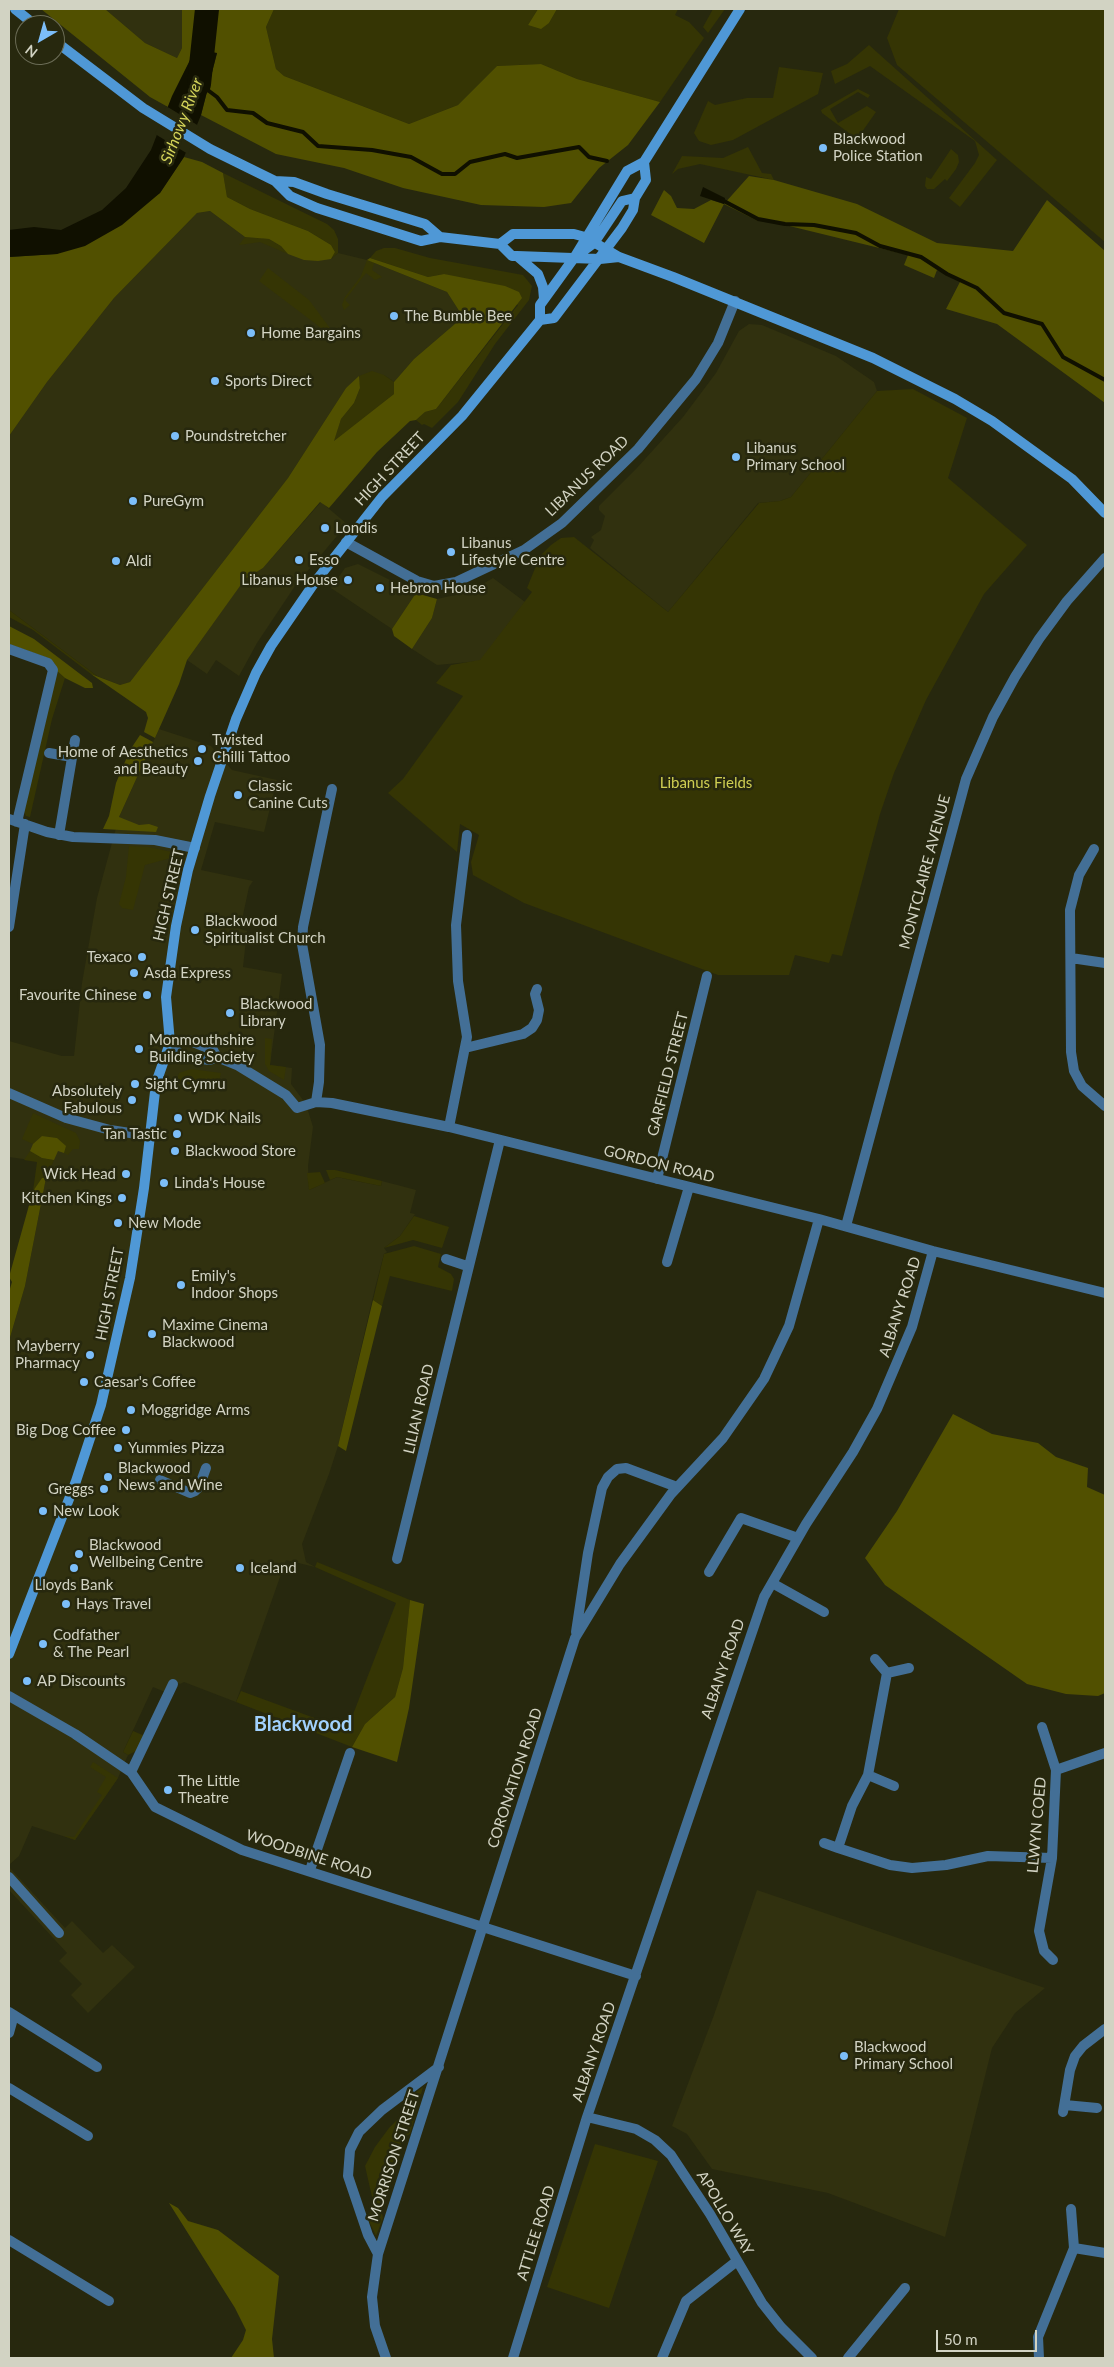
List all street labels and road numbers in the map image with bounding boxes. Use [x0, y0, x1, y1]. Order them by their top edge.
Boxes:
street label: HIGH STREET [351, 428, 429, 510]
street label: LIBANUS ROAD [542, 432, 632, 520]
street label: MONTCLAIRE AVENUE [896, 793, 954, 951]
street label: HIGH STREET [150, 847, 188, 943]
street label: GARFIELD STREET [644, 1010, 692, 1138]
street label: GORDON ROAD [602, 1142, 716, 1186]
street label: HIGH STREET [92, 1246, 128, 1342]
street label: ALBANY ROAD [875, 1254, 925, 1360]
street label: LILIAN ROAD [400, 1362, 438, 1456]
street label: ALBANY ROAD [697, 1617, 749, 1721]
street label: CORONATION ROAD [484, 1706, 546, 1850]
street label: LLWYN COED [1024, 1776, 1050, 1874]
street label: WOODBINE ROAD [244, 1826, 374, 1884]
street label: ALBANY ROAD [568, 2000, 620, 2104]
street label: MORRISON STREET [364, 2088, 424, 2224]
street label: APOLLO WAY [693, 2168, 757, 2258]
street label: ATTLEE ROAD [513, 2183, 559, 2283]

